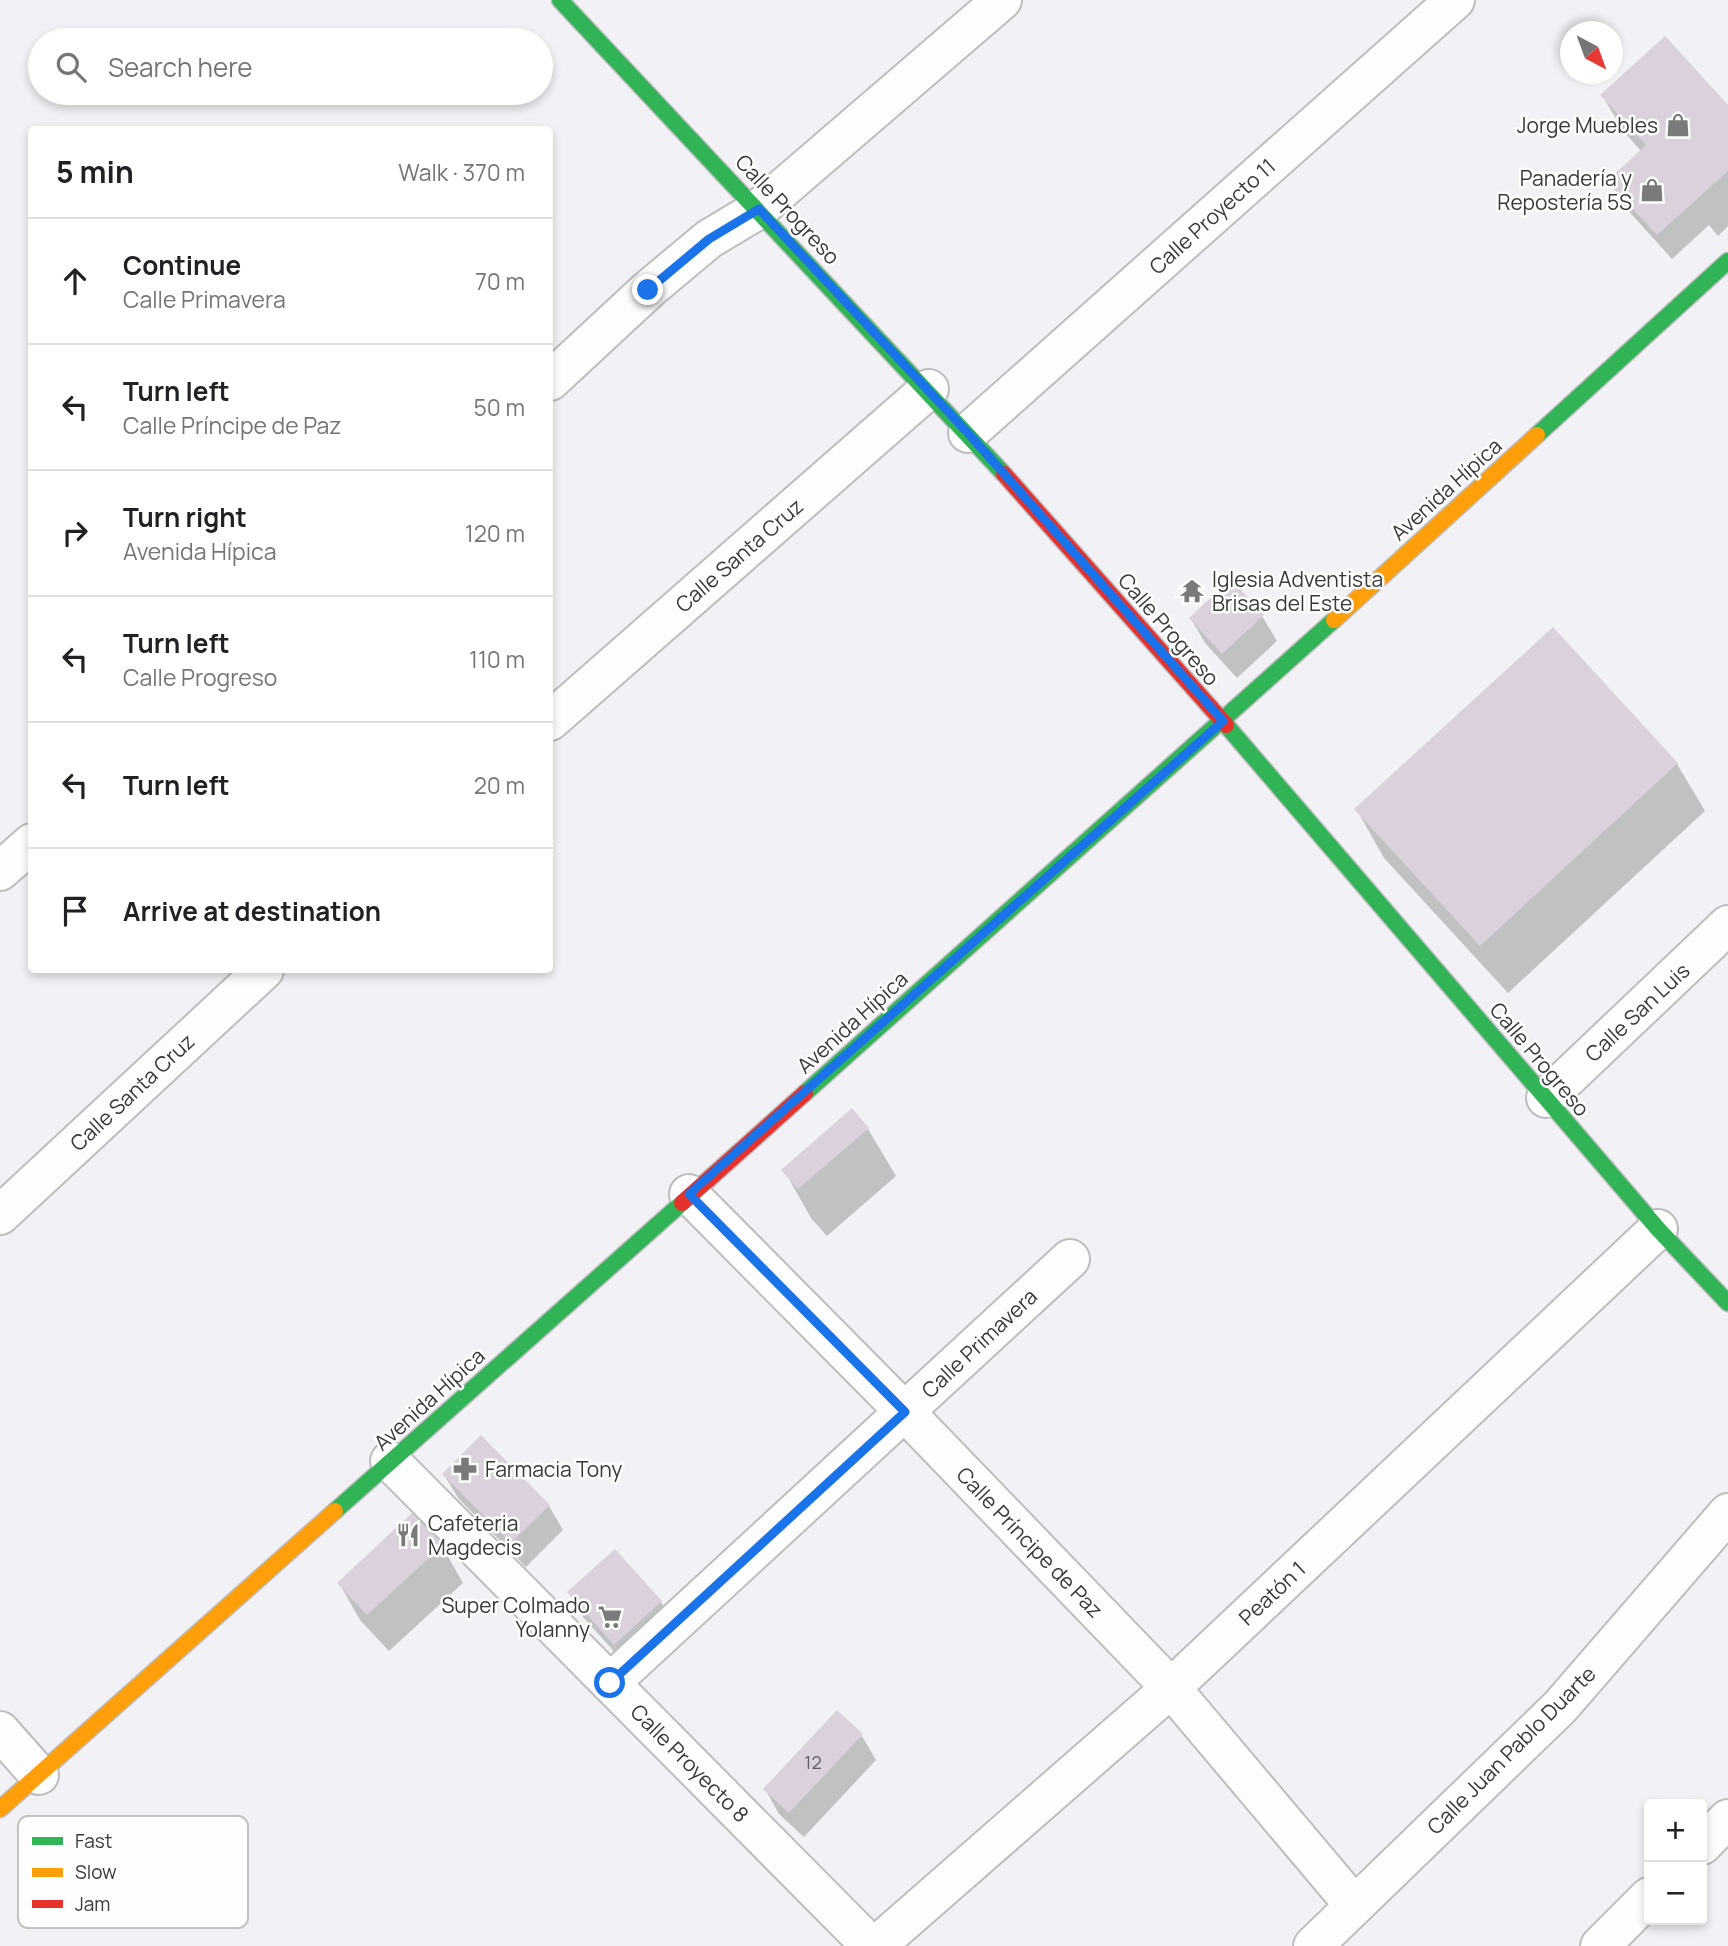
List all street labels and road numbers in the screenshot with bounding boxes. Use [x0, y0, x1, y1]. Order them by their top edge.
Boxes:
street label: Calle Progreso [730, 148, 846, 270]
street label: Calle Proyecto 11 [1143, 152, 1281, 280]
street label: Avenida Hípica [1385, 432, 1507, 546]
street label: Calle Santa Cruz [669, 492, 809, 618]
street label: Calle Progreso [1112, 567, 1226, 691]
street label: Calle San Luis [1579, 956, 1695, 1068]
street label: Avenida Hípica [791, 965, 913, 1079]
street label: Calle Progreso [1484, 996, 1596, 1122]
street label: Calle Santa Cruz [64, 1027, 200, 1157]
street label: Calle Primavera [915, 1282, 1043, 1404]
street label: Avenida Hípica [368, 1342, 490, 1456]
street label: Calle Príncipe de Paz [951, 1460, 1109, 1624]
street label: Peatón 1 [1233, 1555, 1311, 1631]
street label: Calle Juan Pablo Duarte [1421, 1660, 1601, 1840]
street label: Calle Proyecto 8 [625, 1698, 755, 1828]

